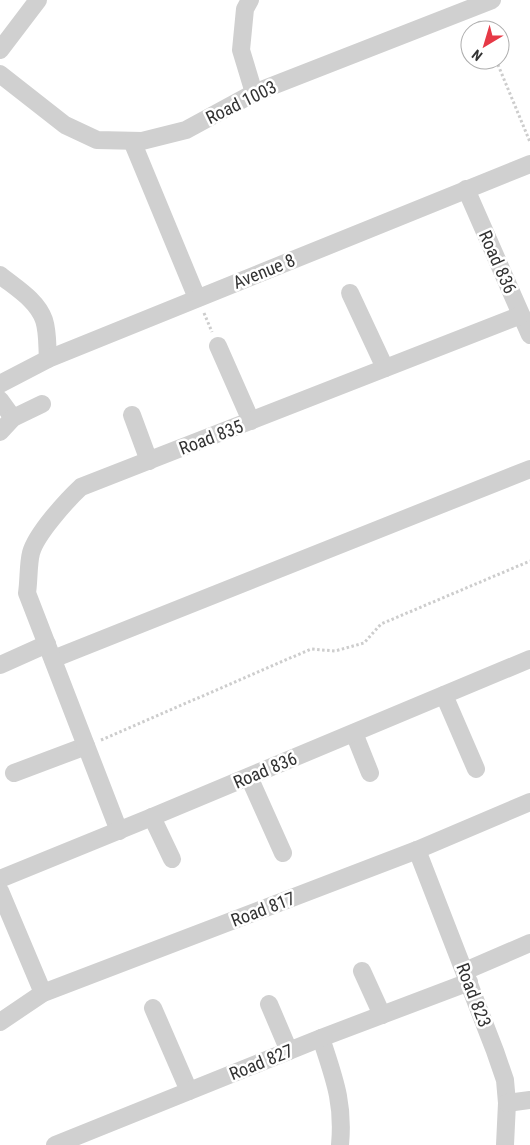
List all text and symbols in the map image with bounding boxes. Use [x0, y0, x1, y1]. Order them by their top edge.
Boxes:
north arrow [460, 20, 510, 70]
text: N [469, 46, 485, 64]
street label: Road 1003 [202, 76, 280, 128]
street label: Road 836 [475, 227, 521, 297]
street label: Avenue 8 [230, 249, 298, 293]
street label: Road 835 [176, 415, 246, 459]
street label: Road 836 [230, 747, 300, 793]
street label: Road 817 [228, 887, 298, 931]
street label: Road 823 [452, 960, 496, 1030]
street label: Road 827 [226, 1040, 296, 1084]

